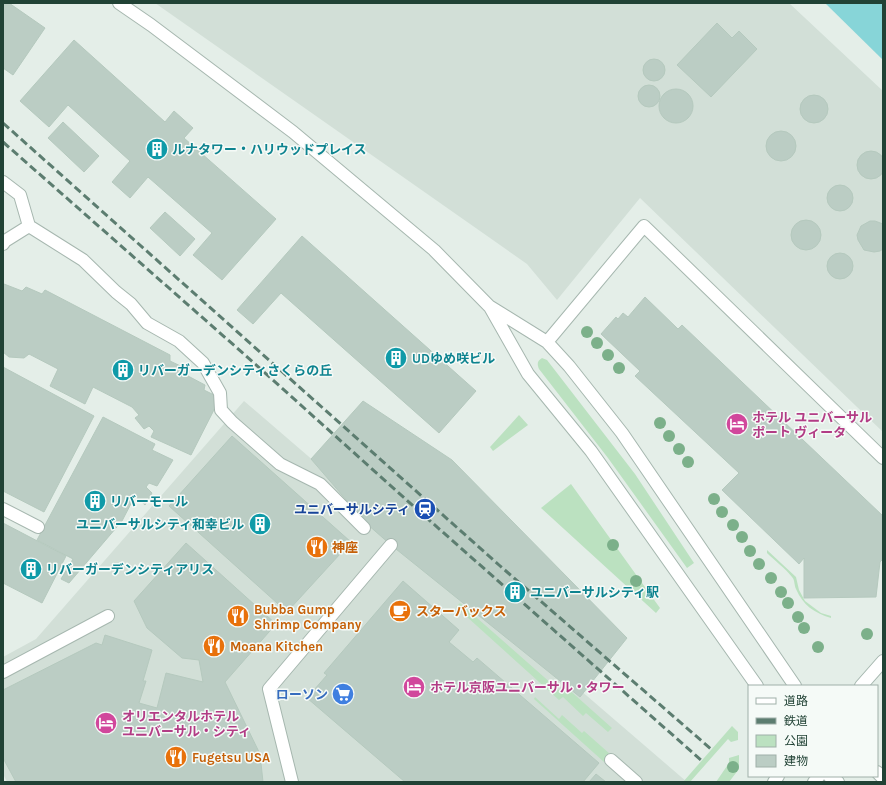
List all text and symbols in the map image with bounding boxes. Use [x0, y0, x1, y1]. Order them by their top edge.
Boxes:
building icon: ルナタワー・ハリウッドプレイス [144, 136, 170, 162]
place label: ルナタワー・ハリウッドプレイス [172, 142, 367, 157]
building icon: UDゆめ咲ビル [383, 345, 409, 371]
place label: UDゆめ咲ビル [412, 351, 495, 366]
building icon: リバーガーデンシティさくらの丘 [110, 357, 136, 383]
place label: リバーガーデンシティさくらの丘 [138, 363, 332, 378]
place label: ホテル ユニバーサル ポート ヴィータ [752, 410, 872, 440]
hotel icon: ホテル ユニバーサル ポート ヴィータ [724, 411, 750, 437]
building icon: リバーモール [82, 488, 108, 514]
place label: リバーモール [110, 494, 188, 509]
station icon: ユニバーサルシティ [412, 496, 438, 522]
place label: ユニバーサルシティ [294, 502, 410, 517]
building icon: ユニバーサルシティ和幸ビル [247, 511, 273, 537]
place label: ユニバーサルシティ和幸ビル [76, 517, 244, 532]
restaurant icon: 神座 [304, 534, 330, 560]
place label: 神座 [332, 540, 358, 555]
building icon: リバーガーデンシティアリス [18, 556, 44, 582]
place label: リバーガーデンシティアリス [46, 562, 214, 577]
building icon: ユニバーサルシティ駅 [502, 579, 528, 605]
place label: ユニバーサルシティ駅 [530, 585, 659, 600]
cafe icon: スターバックス [387, 598, 413, 624]
place label: Bubba Gump Shrimp Company [254, 602, 362, 632]
restaurant icon: Bubba Gump Shrimp Company [225, 603, 251, 629]
place label: スターバックス [416, 604, 506, 619]
restaurant icon: Moana Kitchen [201, 633, 227, 659]
place label: Moana Kitchen [230, 639, 323, 654]
hotel icon: ホテル京阪ユニバーサル・タワー [401, 674, 427, 700]
place label: ホテル京阪ユニバーサル・タワー [430, 680, 625, 695]
supermarket icon: ローソン [330, 681, 356, 707]
legend [748, 685, 878, 777]
place label: ローソン [276, 687, 328, 702]
text: 道路 [784, 694, 808, 708]
place label: オリエンタルホテル ユニバーサル・シティ [122, 709, 251, 739]
hotel icon: オリエンタルホテル ユニバーサル・シティ [93, 710, 119, 736]
text: 鉄道 [784, 714, 808, 728]
text: 公園 [784, 734, 808, 748]
restaurant icon: Fugetsu USA [163, 744, 189, 770]
place label: Fugetsu USA [192, 750, 270, 765]
text: 建物 [784, 754, 808, 768]

